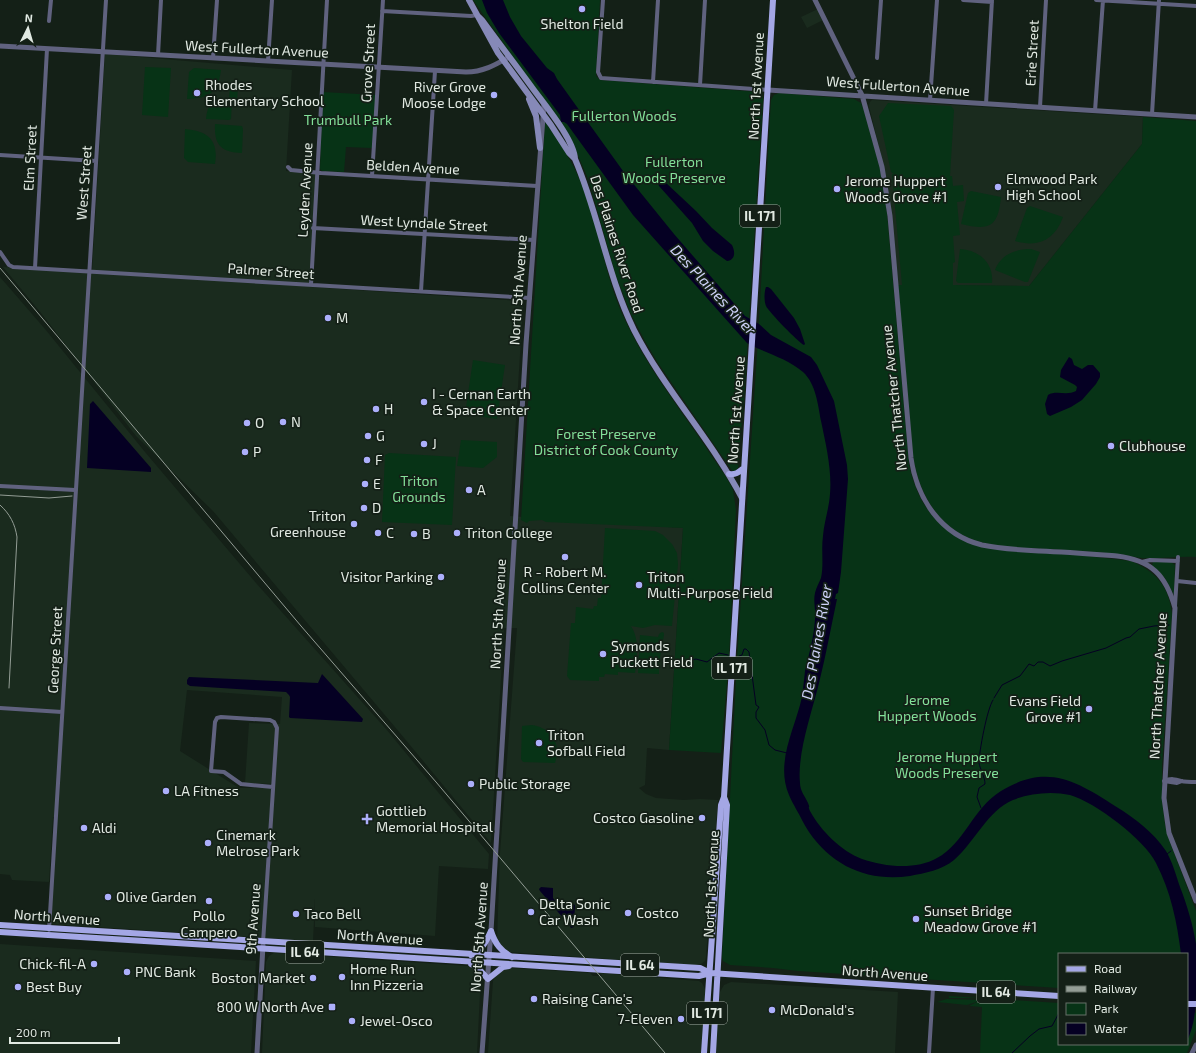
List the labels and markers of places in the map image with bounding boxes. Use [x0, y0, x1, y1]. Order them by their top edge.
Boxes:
marker: Shelton Field [577, 4, 587, 14]
place label: Shelton Field [541, 15, 623, 32]
place label: Rhodes Elementary School [205, 76, 325, 109]
place label: River Grove Moose Lodge [402, 78, 486, 111]
marker: Rhodes Elementary School [192, 88, 202, 98]
marker: River Grove Moose Lodge [489, 90, 499, 100]
place label: Elmwood Park High School [1006, 170, 1097, 203]
place label: Jerome Huppert Woods Grove #1 [845, 172, 947, 205]
marker: Elmwood Park High School [993, 182, 1003, 192]
marker: Jerome Huppert Woods Grove #1 [832, 184, 842, 194]
place label: M [336, 309, 348, 326]
marker: M [323, 313, 333, 323]
place label: I - Cernan Earth & Space Center [432, 385, 531, 418]
marker: I - Cernan Earth & Space Center [419, 397, 429, 407]
place label: H [384, 400, 393, 417]
marker: H [371, 404, 381, 414]
place label: N [291, 413, 301, 430]
place label: O [255, 414, 264, 431]
marker: N [278, 417, 288, 427]
marker: O [242, 418, 252, 428]
place label: G [376, 427, 385, 444]
marker: G [363, 431, 373, 441]
place label: J [432, 435, 437, 452]
place label: Clubhouse [1119, 437, 1186, 454]
marker: J [419, 439, 429, 449]
marker: Clubhouse [1106, 441, 1116, 451]
place label: P [253, 443, 261, 460]
marker: P [240, 447, 250, 457]
place label: F [375, 451, 383, 468]
marker: F [362, 455, 372, 465]
place label: E [373, 475, 381, 492]
marker: E [360, 479, 370, 489]
place label: A [477, 481, 486, 498]
marker: A [464, 485, 474, 495]
place label: D [372, 499, 381, 516]
marker: D [359, 503, 369, 513]
place label: Triton Greenhouse [270, 507, 346, 540]
marker: Triton Greenhouse [349, 519, 359, 529]
place label: C [386, 524, 394, 541]
place label: Triton College [465, 524, 553, 541]
place label: B [422, 525, 431, 542]
marker: C [373, 528, 383, 538]
marker: Triton College [452, 528, 462, 538]
marker: B [409, 529, 419, 539]
marker: R - Robert M. Collins Center [560, 552, 570, 562]
place label: R - Robert M. Collins Center [521, 563, 609, 596]
place label: Visitor Parking [341, 568, 433, 585]
place label: Triton Multi-Purpose Field [647, 568, 773, 601]
marker: Visitor Parking [436, 572, 446, 582]
marker: Triton Multi-Purpose Field [634, 580, 644, 590]
place label: Symonds Puckett Field [611, 637, 693, 670]
marker: Symonds Puckett Field [598, 649, 608, 659]
place label: Evans Field Grove #1 [1009, 692, 1081, 725]
marker: Evans Field Grove #1 [1084, 704, 1094, 714]
place label: Triton Sofball Field [547, 726, 626, 759]
marker: Triton Sofball Field [534, 738, 544, 748]
place label: Public Storage [479, 775, 570, 792]
marker: Public Storage [466, 779, 476, 789]
place label: LA Fitness [174, 782, 239, 799]
marker: LA Fitness [161, 786, 171, 796]
place label: Gottlieb Memorial Hospital [376, 802, 494, 835]
place label: Costco Gasoline [593, 809, 694, 826]
marker: Gottlieb Memorial Hospital [361, 813, 373, 825]
marker: Costco Gasoline [697, 813, 707, 823]
place label: Aldi [92, 819, 116, 836]
marker: Aldi [79, 823, 89, 833]
place label: Cinemark Melrose Park [216, 826, 300, 859]
marker: Cinemark Melrose Park [203, 838, 213, 848]
place label: Olive Garden [116, 888, 197, 905]
marker: Olive Garden [103, 892, 113, 902]
place label: Delta Sonic Car Wash [539, 895, 610, 928]
marker: Pollo Campero [204, 896, 214, 906]
place label: Sunset Bridge Meadow Grove #1 [924, 902, 1037, 935]
place label: Costco [636, 904, 679, 921]
place label: Taco Bell [304, 905, 362, 922]
place label: Pollo Campero [181, 907, 238, 940]
marker: Delta Sonic Car Wash [526, 907, 536, 917]
marker: Costco [623, 908, 633, 918]
marker: Taco Bell [291, 909, 301, 919]
marker: Sunset Bridge Meadow Grove #1 [911, 914, 921, 924]
place label: Chick-fil-A [19, 955, 86, 972]
marker: Chick-fil-A [89, 959, 99, 969]
place label: Home Run Inn Pizzeria [350, 960, 423, 993]
place label: PNC Bank [135, 963, 196, 980]
marker: PNC Bank [122, 967, 132, 977]
place label: Boston Market [211, 969, 305, 986]
marker: Home Run Inn Pizzeria [337, 972, 347, 982]
marker: Boston Market [308, 973, 318, 983]
place label: Best Buy [26, 978, 82, 995]
marker: Best Buy [13, 982, 23, 992]
place label: Raising Cane's [542, 990, 633, 1007]
marker: Raising Cane's [529, 994, 539, 1004]
place label: 800 W North Ave [217, 998, 324, 1015]
place label: McDonald's [780, 1001, 854, 1018]
marker: 800 W North Ave [327, 1002, 337, 1012]
marker: McDonald's [767, 1005, 777, 1015]
place label: 7-Eleven [617, 1010, 673, 1027]
place label: Jewel-Osco [360, 1012, 433, 1029]
marker: 7-Eleven [676, 1014, 686, 1024]
marker: Jewel-Osco [347, 1016, 357, 1026]

